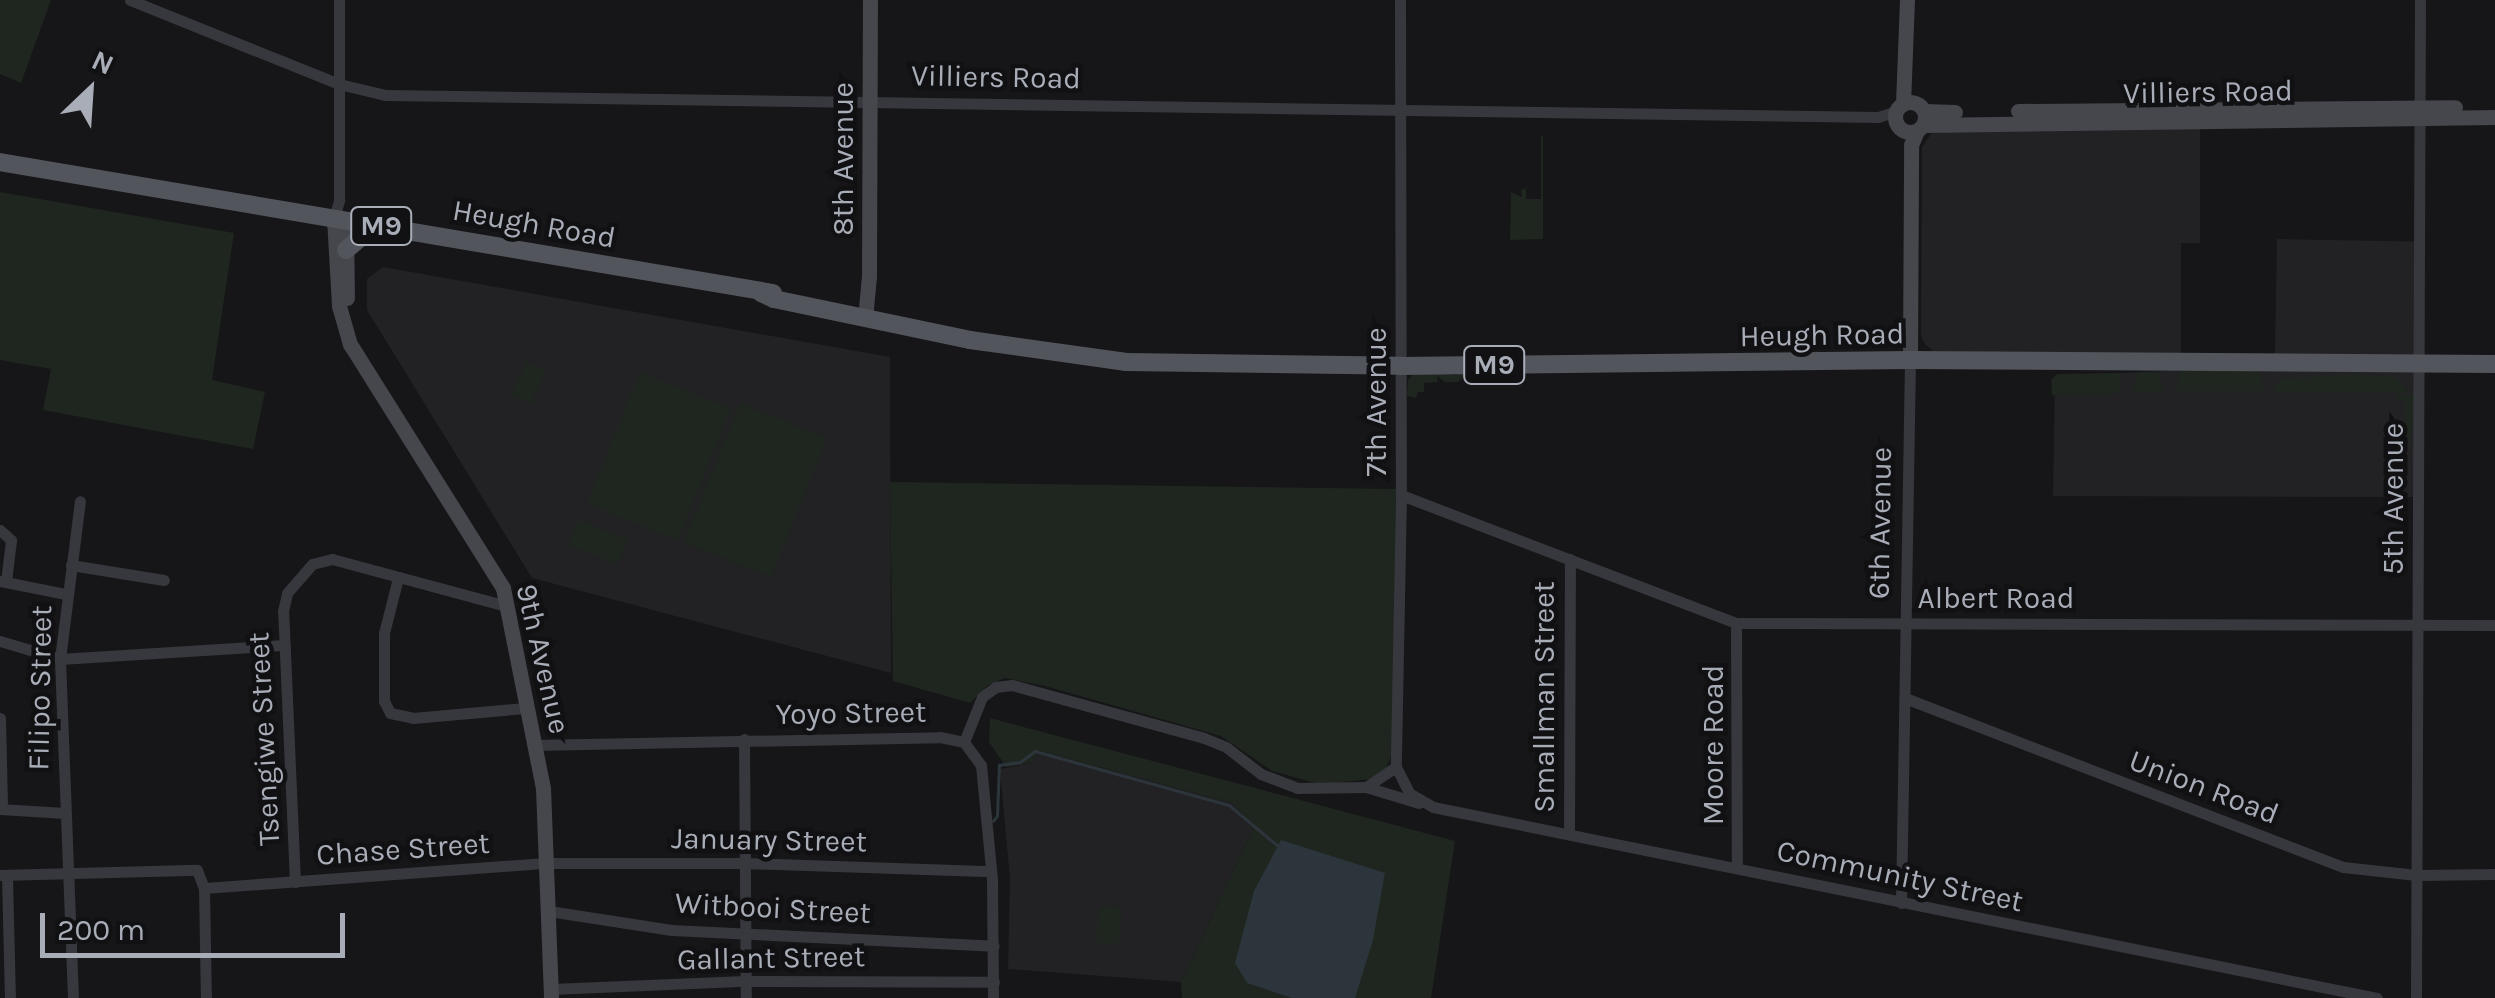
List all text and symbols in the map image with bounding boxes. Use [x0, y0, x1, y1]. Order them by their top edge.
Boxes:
north arrow [40, 40, 140, 140]
text: N [87, 43, 119, 82]
street label: Villiers Road [911, 58, 1081, 96]
street label: Villiers Road [2123, 73, 2293, 111]
street label: 8th Avenue [825, 82, 861, 236]
street label: Heugh Road [450, 192, 618, 256]
road number: M9 [348, 203, 414, 249]
street label: Heugh Road [1739, 316, 1905, 354]
street label: 7th Avenue [1358, 327, 1394, 477]
road number: M9 [1462, 342, 1526, 388]
street label: 5th Avenue [2375, 423, 2411, 575]
street label: 6th Avenue [1861, 446, 1899, 600]
street label: Albert Road [1917, 580, 2075, 616]
street label: 9th Avenue [508, 581, 578, 737]
street label: Smallman Street [1526, 581, 1562, 813]
street label: Filipo Street [21, 605, 59, 771]
street label: Tsengiwe Street [240, 631, 288, 847]
street label: Moore Road [1695, 665, 1731, 825]
street label: Yoyo Street [775, 694, 927, 732]
street label: Union Road [2124, 742, 2284, 832]
street label: January Street [671, 820, 867, 860]
street label: Chase Street [315, 825, 491, 873]
street label: Community Street [1774, 832, 2026, 920]
street label: Witbooi Street [674, 885, 872, 931]
scale bar [45, 893, 350, 955]
text: 200 m [57, 912, 145, 948]
street label: Gallant Street [677, 938, 865, 978]

